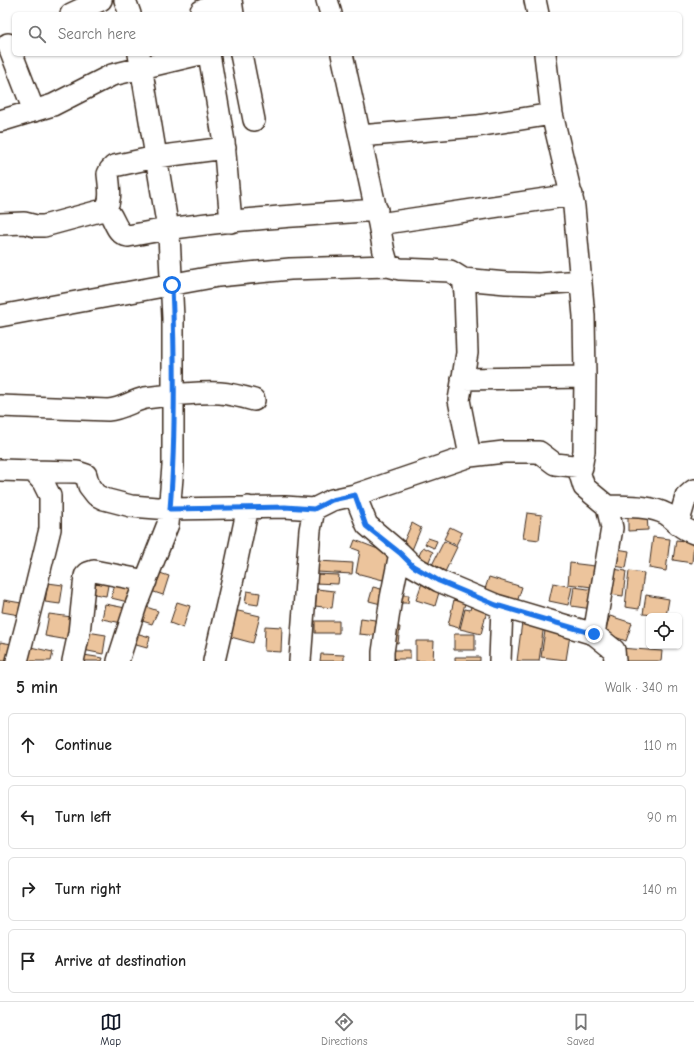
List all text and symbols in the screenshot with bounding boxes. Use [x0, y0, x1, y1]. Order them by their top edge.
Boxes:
search box [12, 12, 682, 56]
icon: search [26, 23, 48, 45]
text: Search here [58, 25, 136, 43]
route start [163, 276, 181, 294]
map controls [646, 613, 682, 649]
button: locate [646, 613, 682, 649]
route end [585, 625, 603, 643]
text: 5 min [16, 678, 58, 697]
text: Walk · 340 m [605, 680, 678, 695]
icon: ahead [17, 734, 39, 756]
text: Continue [55, 736, 112, 754]
text: 110 m [644, 738, 677, 753]
icon: left [17, 806, 39, 828]
text: Turn left [55, 808, 111, 826]
text: 90 m [647, 810, 677, 825]
icon: right [17, 878, 39, 900]
text: Turn right [55, 880, 121, 898]
text: 140 m [643, 882, 677, 897]
icon: arrive [17, 950, 39, 972]
text: Arrive at destination [55, 952, 186, 970]
tab: Map [100, 1011, 122, 1048]
tab: Directions [321, 1011, 368, 1048]
tab: Saved [567, 1011, 594, 1048]

